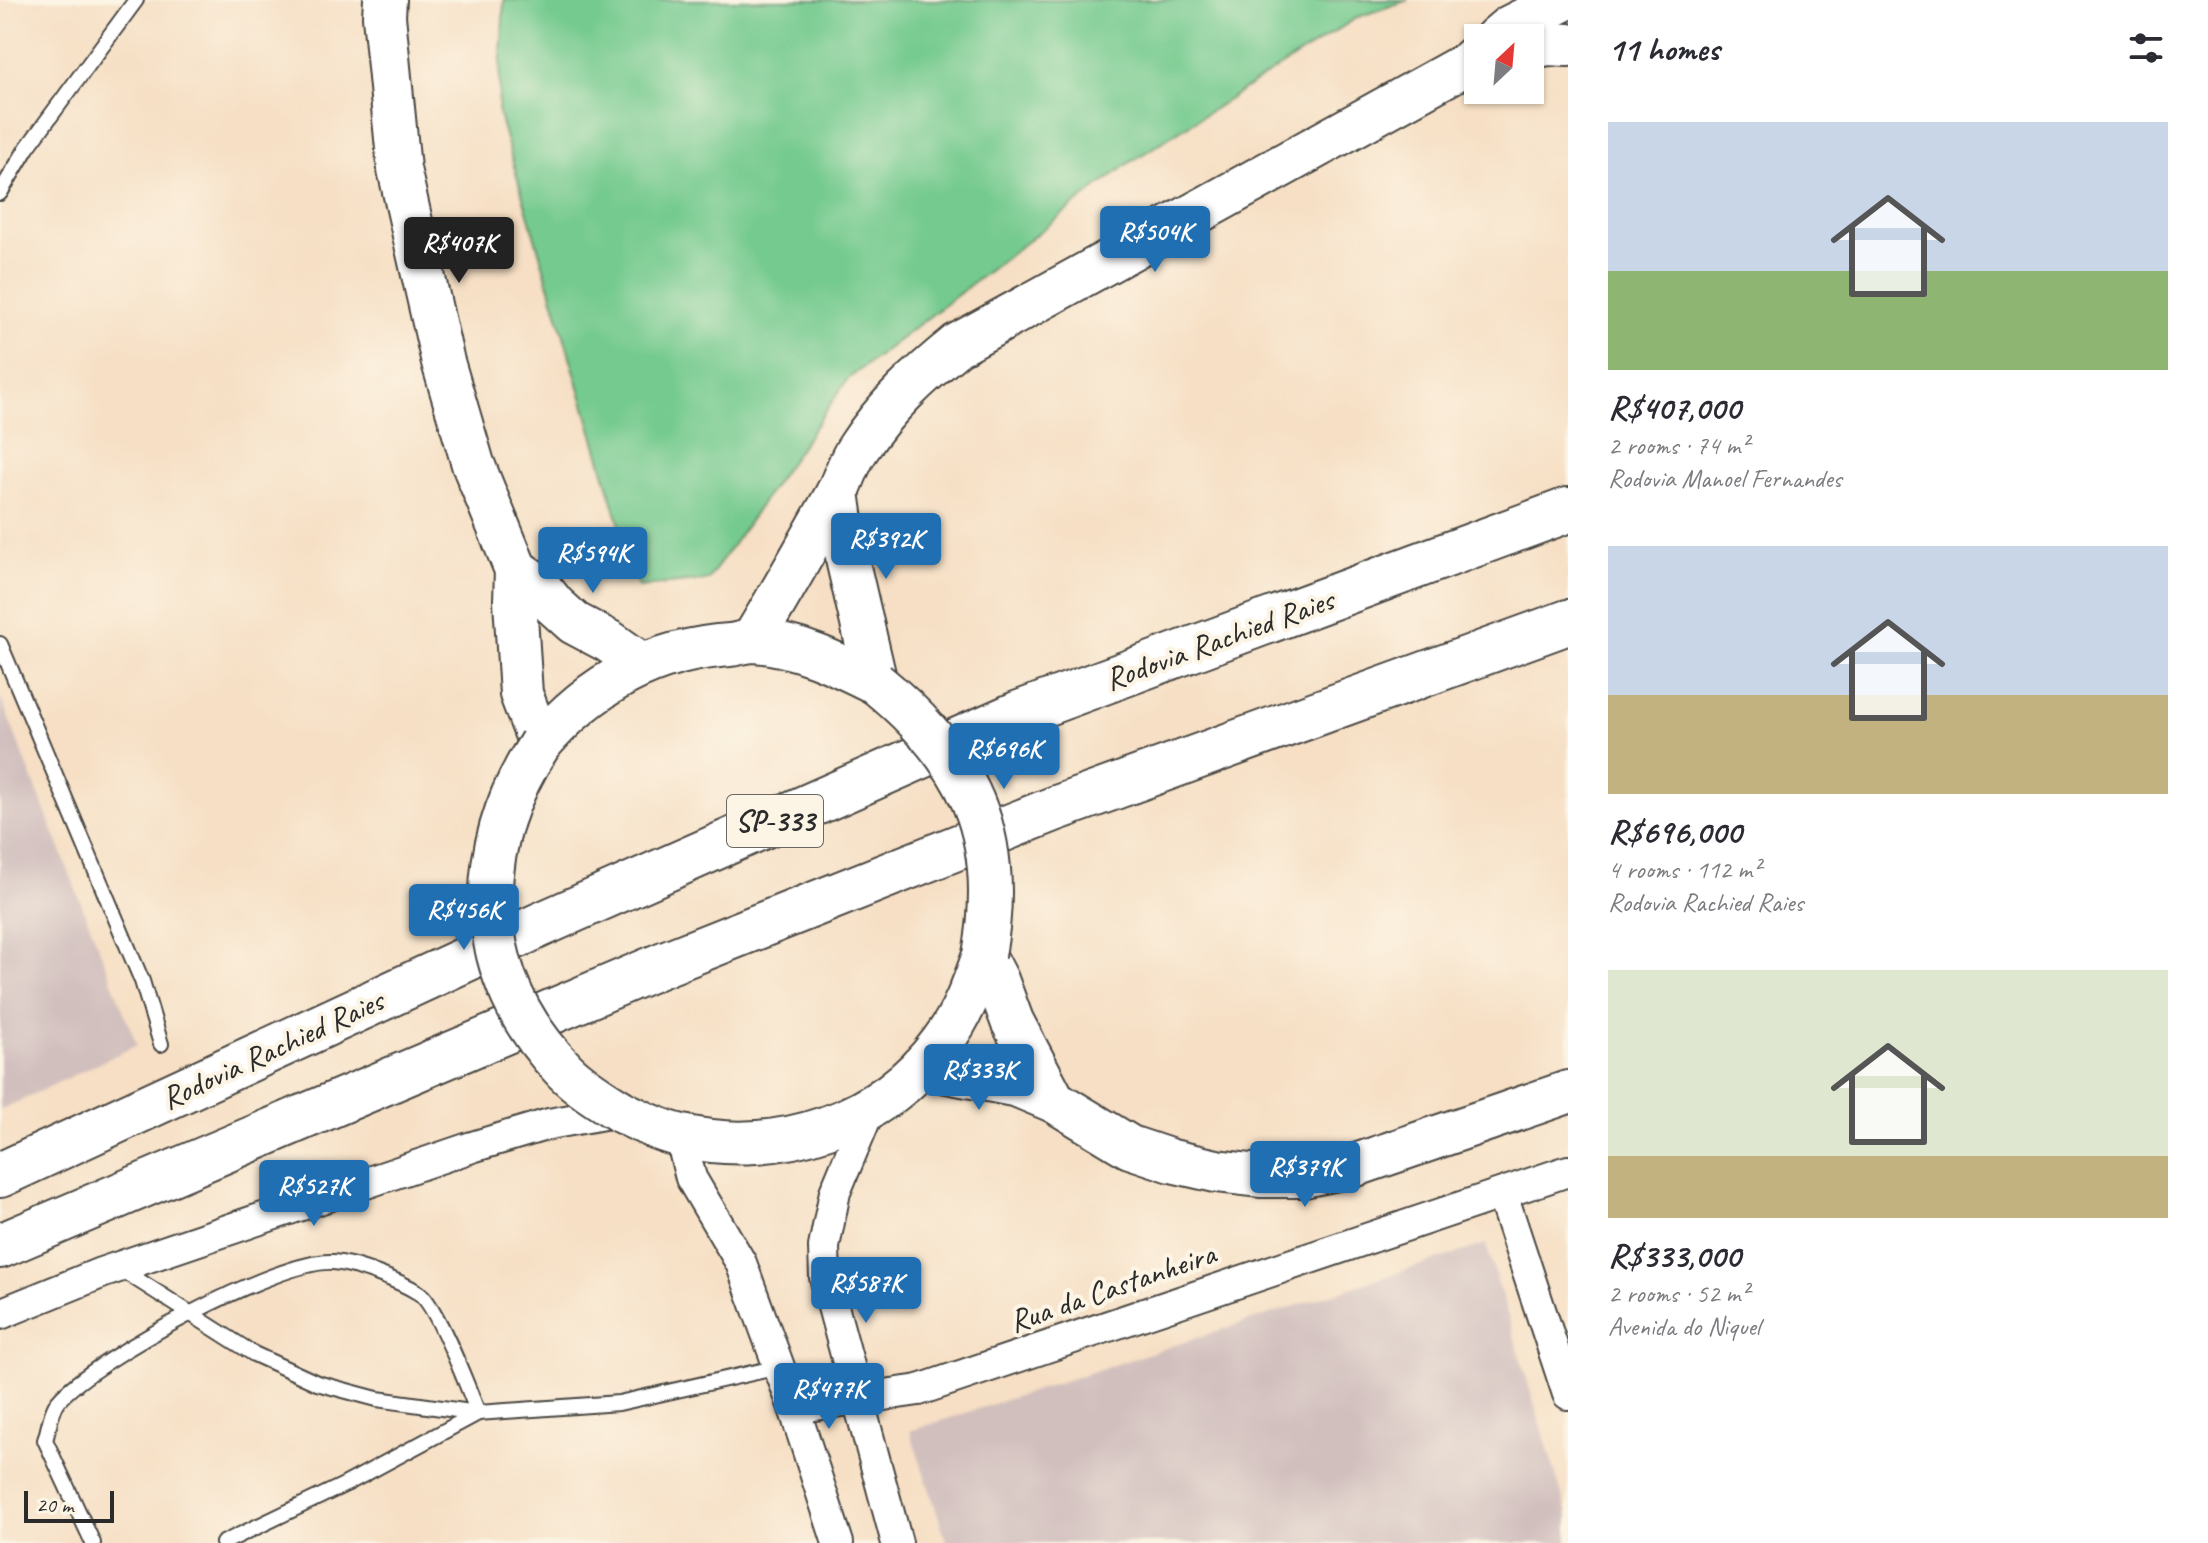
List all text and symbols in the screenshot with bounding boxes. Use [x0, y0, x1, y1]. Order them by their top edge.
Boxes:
north arrow [1464, 24, 1544, 104]
map controls [1464, 24, 1544, 104]
icon: filters [2124, 26, 2168, 70]
text: 11 homes [1608, 27, 1719, 70]
icon: home [1816, 174, 1960, 318]
pin: R$504K [1090, 206, 1220, 274]
text: R$504K [1118, 215, 1192, 248]
pin: R$407K [394, 217, 524, 285]
text: R$407K [422, 226, 496, 259]
text: R$407,000 [1608, 386, 1740, 429]
text: 2 rooms · 74 m² [1608, 429, 1749, 462]
text: Rodovia Manoel Fernandes [1608, 462, 1842, 495]
pin: R$392K [821, 513, 951, 581]
text: R$392K [849, 522, 923, 555]
pin: R$594K [528, 527, 658, 595]
text: R$594K [556, 536, 630, 569]
street label: Rodovia Rachied Raies [1099, 578, 1342, 700]
icon: home [1816, 598, 1960, 742]
pin: R$696K [939, 723, 1069, 791]
text: R$696K [967, 732, 1041, 765]
road number: SP-333 [727, 795, 823, 847]
text: R$696,000 [1608, 810, 1741, 853]
text: 4 rooms · 112 m² [1608, 853, 1760, 886]
pin: R$456K [399, 884, 529, 952]
text: Rodovia Rachied Raies [1608, 886, 1803, 919]
text: R$456K [427, 893, 501, 926]
street label: Rodovia Rachied Raies [155, 979, 393, 1119]
icon: home [1816, 1022, 1960, 1166]
pin: R$333K [914, 1044, 1044, 1112]
text: R$333K [942, 1053, 1016, 1086]
pin: R$379K [1240, 1141, 1370, 1209]
text: R$379K [1268, 1150, 1342, 1183]
pin: R$527K [249, 1160, 379, 1228]
text: R$527K [277, 1169, 351, 1202]
street label: Rua da Castanheira [1004, 1232, 1223, 1342]
text: R$333,000 [1608, 1234, 1740, 1277]
pin: R$587K [801, 1257, 931, 1325]
text: R$587K [829, 1266, 903, 1299]
text: 2 rooms · 52 m² [1608, 1277, 1749, 1310]
text: Avenida do Niquel [1608, 1310, 1760, 1343]
pin: R$477K [764, 1363, 894, 1431]
text: R$477K [792, 1372, 866, 1405]
scale bar [24, 1487, 114, 1523]
text: 20 m [36, 1491, 73, 1519]

